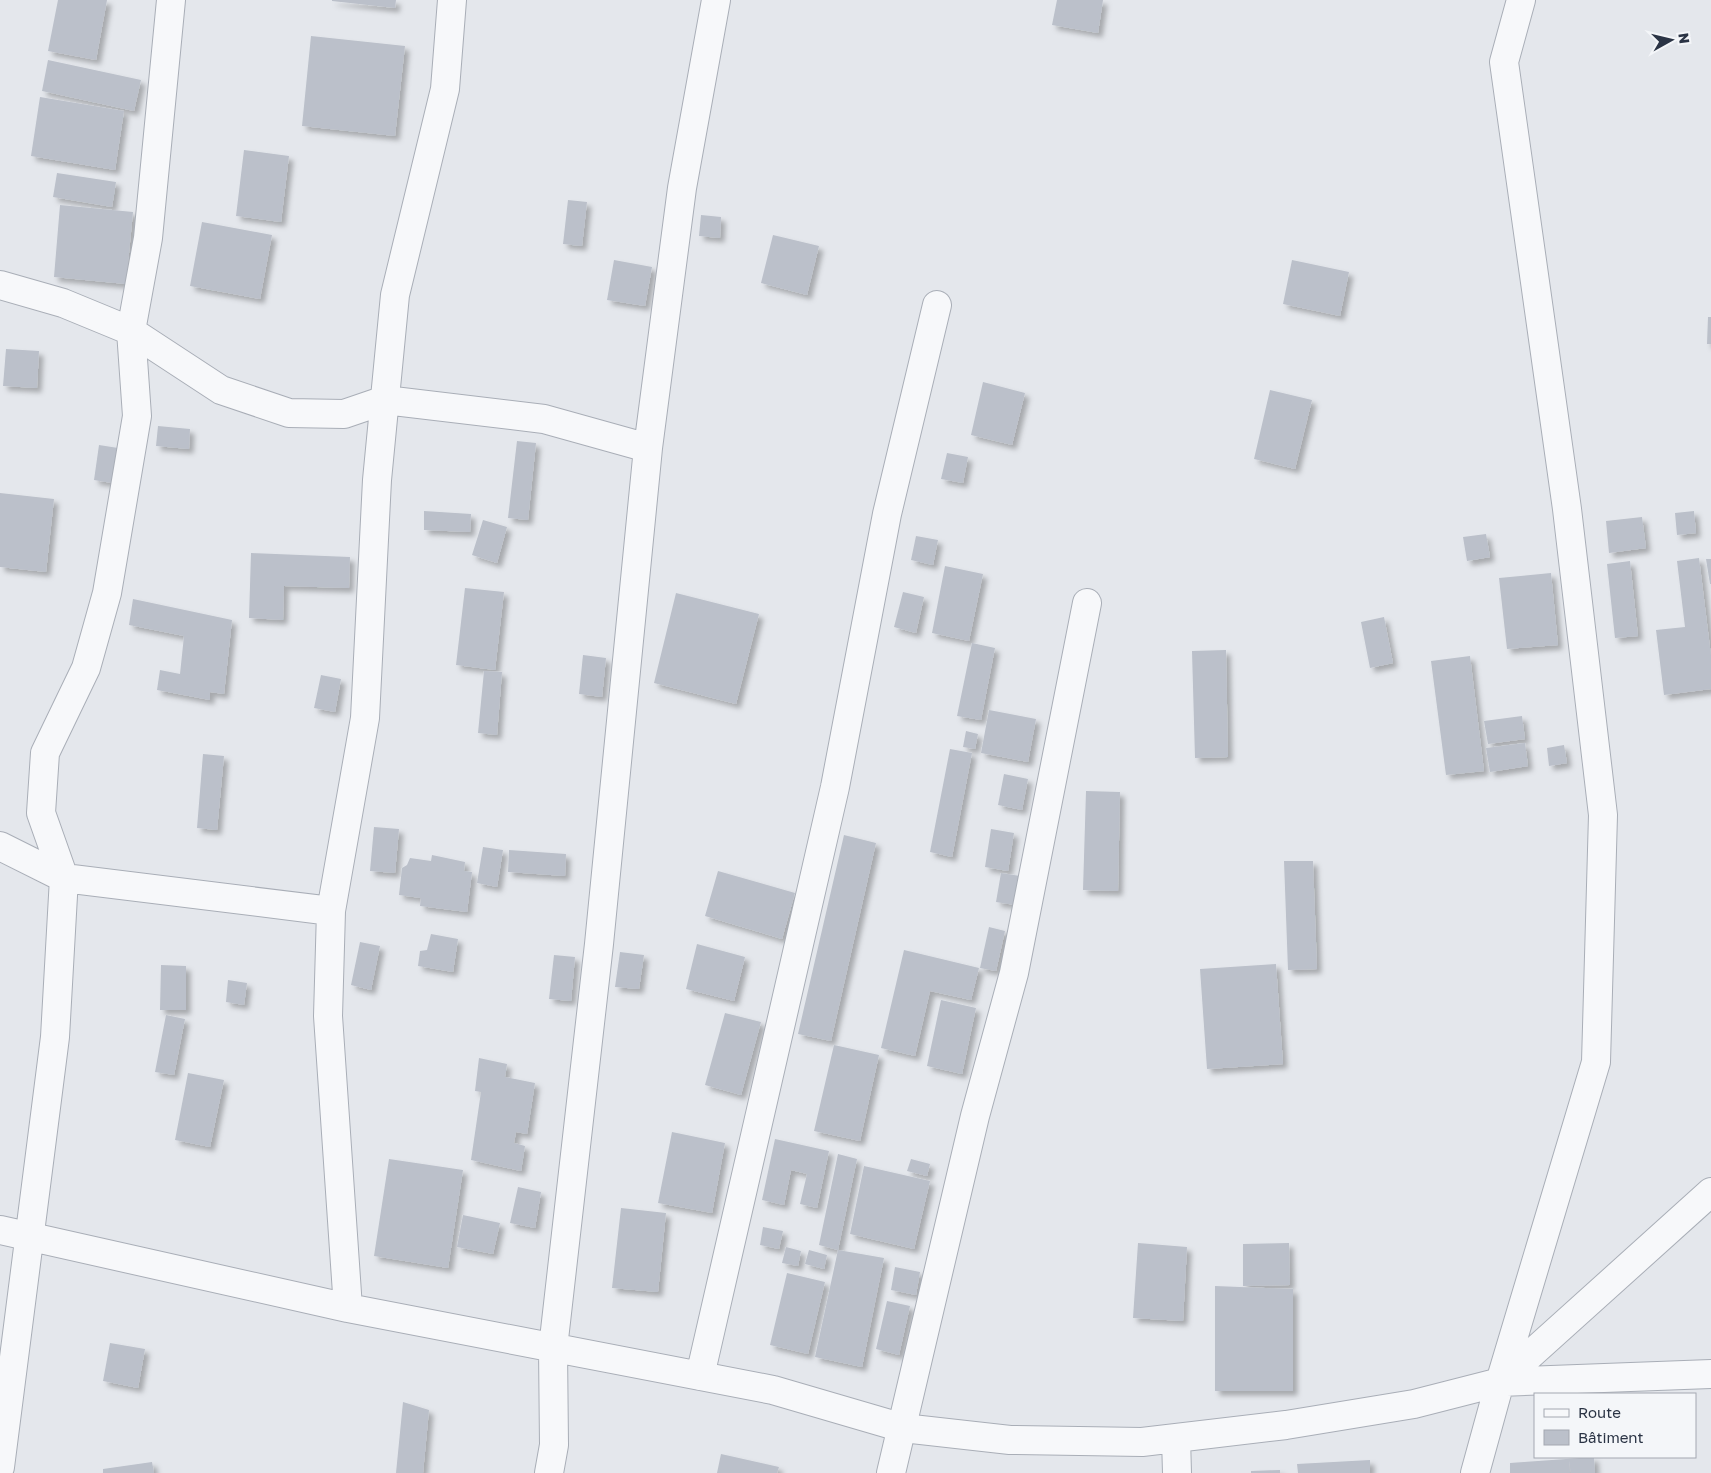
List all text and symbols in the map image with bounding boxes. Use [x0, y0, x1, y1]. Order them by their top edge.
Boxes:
north arrow [1646, 15, 1696, 65]
text: N [1675, 32, 1694, 45]
legend [1534, 1393, 1696, 1458]
text: Route [1578, 1403, 1621, 1421]
text: Bâtiment [1578, 1428, 1643, 1446]

